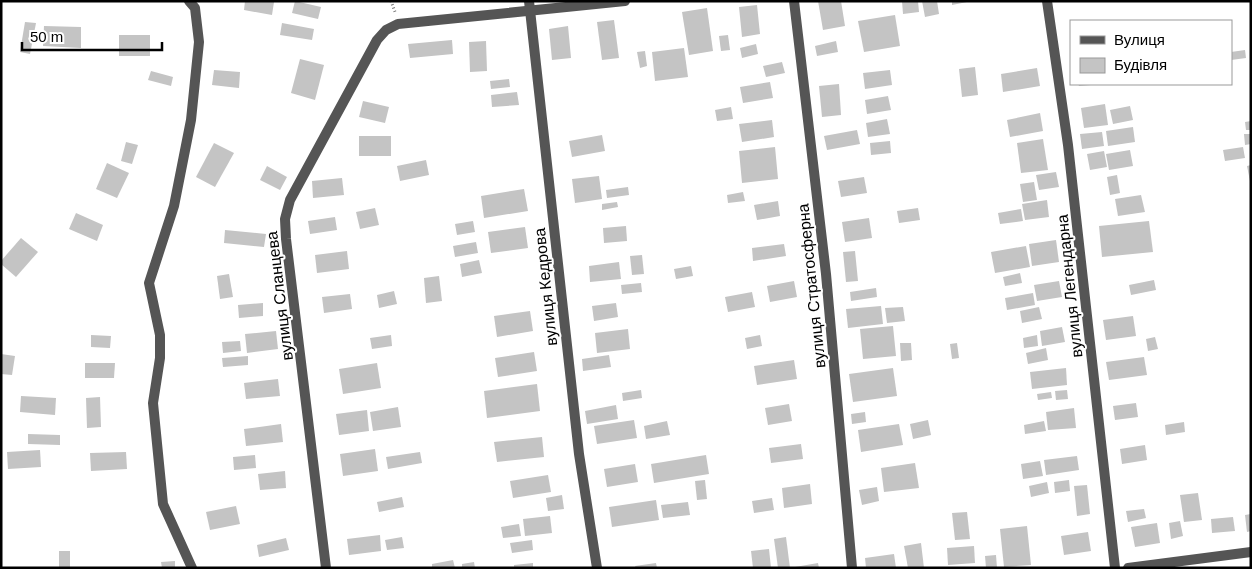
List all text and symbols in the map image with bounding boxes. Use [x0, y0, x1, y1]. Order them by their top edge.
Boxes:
scale bar [22, 20, 162, 52]
legend [1070, 20, 1232, 85]
text: 50 m [30, 28, 63, 45]
text: Вулиця [1114, 31, 1165, 48]
text: Будівля [1114, 56, 1167, 73]
street label: вулиця Стратосферна [794, 203, 829, 369]
street label: вулиця Легендарна [1054, 213, 1085, 358]
street label: вулиця Кедрова [531, 227, 560, 347]
street label: вулиця Сланцева [263, 230, 296, 362]

